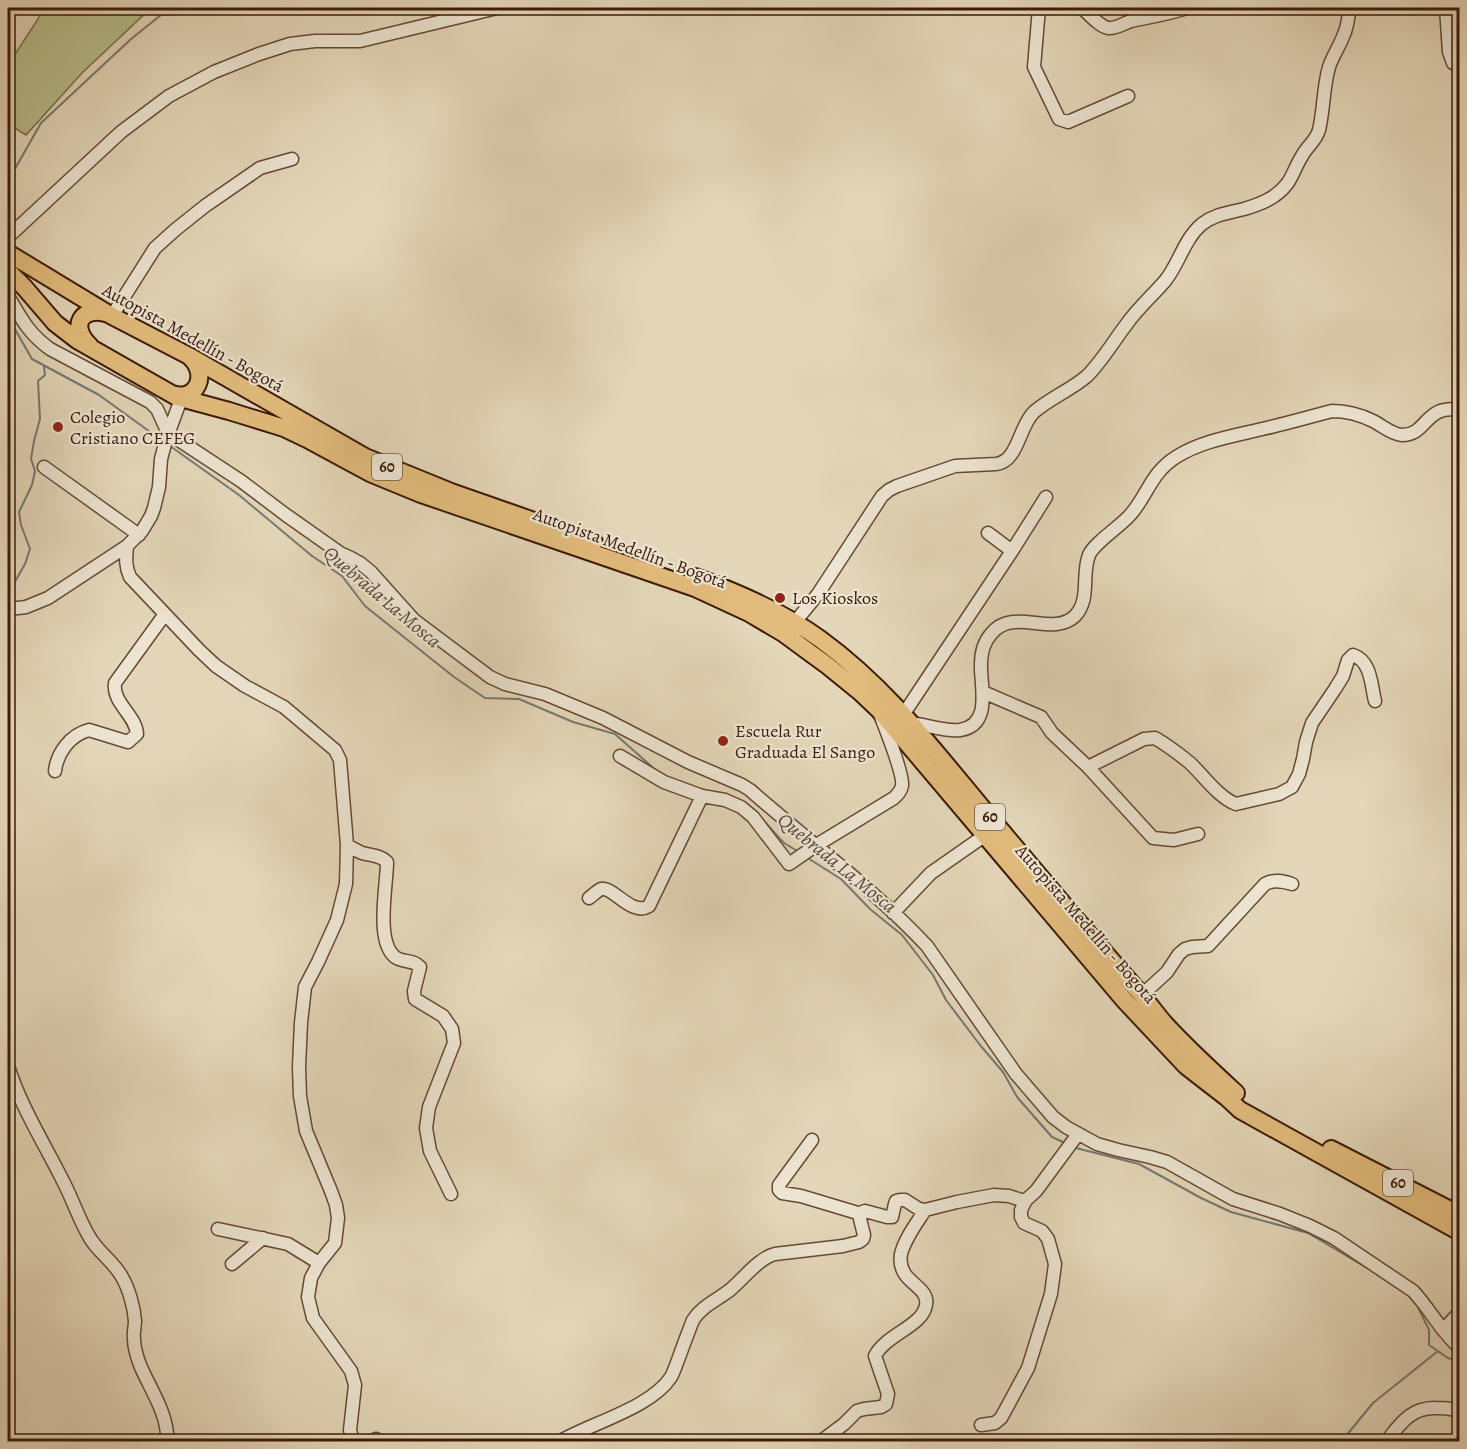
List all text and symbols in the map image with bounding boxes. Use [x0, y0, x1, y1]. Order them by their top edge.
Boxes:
street label: Autopista Medellín - Bogotá [97, 278, 289, 398]
place label: Colegio Cristiano CEFEG [70, 405, 195, 450]
marker: Colegio Cristiano CEFEG [51, 420, 65, 434]
road number: 60 [372, 454, 402, 480]
street label: Autopista Medellín - Bogotá [529, 501, 731, 594]
water label: Quebrada La Mosca [317, 540, 447, 654]
place label: Los Kioskos [792, 586, 878, 610]
marker: Los Kioskos [773, 591, 787, 605]
place label: Escuela Rur Graduada El Sango [735, 719, 875, 764]
marker: Escuela Rur Graduada El Sango [716, 734, 730, 748]
road number: 60 [975, 804, 1005, 830]
water label: Quebrada La Mosca [772, 807, 902, 919]
street label: Autopista Medellín - Bogotá [1009, 838, 1162, 1009]
road number: 60 [1383, 1170, 1413, 1196]

